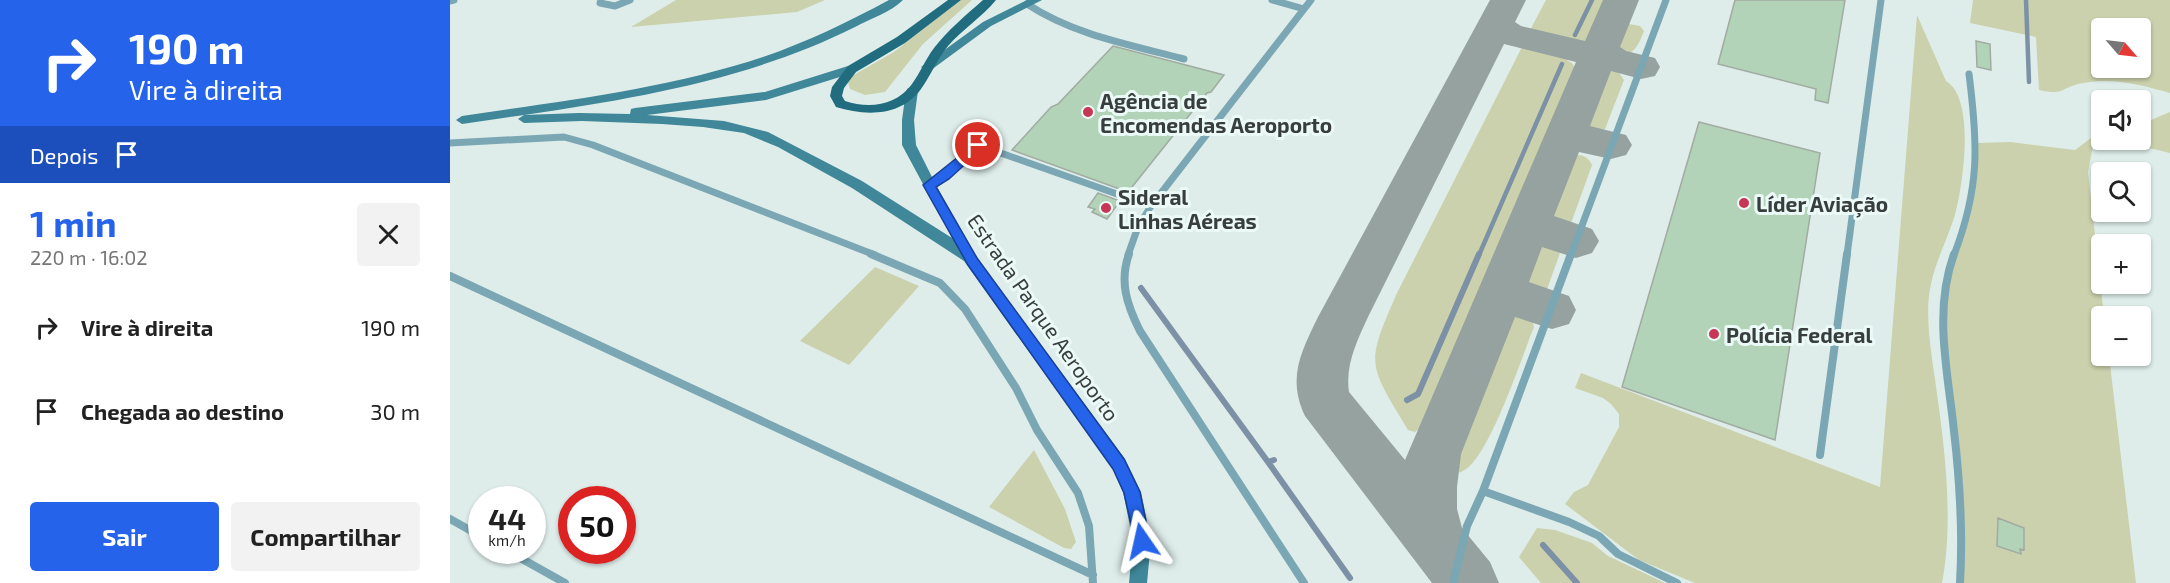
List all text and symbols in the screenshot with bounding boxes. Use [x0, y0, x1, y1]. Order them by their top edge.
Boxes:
north arrow [2091, 18, 2151, 78]
map controls [2091, 18, 2151, 366]
text: 190 m [129, 22, 245, 72]
icon: right [30, 24, 108, 102]
text: Vire à direita [129, 73, 283, 105]
place label: Agência de Encomendas Aeroporto [1100, 88, 1332, 137]
button: sound [2091, 90, 2151, 150]
marker: Agência de Encomendas Aeroporto [1081, 105, 1095, 119]
pin [952, 119, 1003, 170]
icon: arrive [961, 128, 994, 161]
icon: arrive [110, 138, 143, 171]
text: Depois [30, 142, 98, 168]
button: search [2091, 162, 2151, 222]
place label: Sideral Linhas Aéreas [1118, 184, 1257, 233]
place label: Líder Aviação [1756, 191, 1888, 218]
marker: Líder Aviação [1737, 196, 1751, 210]
text: 1 min [30, 201, 117, 244]
marker: Sideral Linhas Aéreas [1099, 201, 1113, 215]
button: close [357, 203, 420, 266]
street label: Estrada Parque Aeroporto [963, 209, 1125, 425]
button: + [2091, 234, 2151, 294]
text: 220 m · 16:02 [30, 245, 148, 269]
button: − [2091, 306, 2151, 366]
icon: right [30, 311, 63, 344]
text: Vire à direita [81, 314, 213, 340]
text: 190 m [361, 314, 420, 340]
place label: Polícia Federal [1726, 322, 1872, 347]
marker: Polícia Federal [1707, 327, 1721, 341]
icon: arrive [30, 395, 63, 428]
text: Chegada ao destino [81, 398, 284, 424]
text: 30 m [370, 398, 420, 424]
speed limit sign: 50 [558, 486, 636, 564]
text: 44 [488, 500, 526, 536]
button: Sair [30, 502, 219, 571]
button: Compartilhar [231, 502, 420, 571]
position arrow [1110, 509, 1174, 573]
text: km/h [488, 531, 526, 549]

